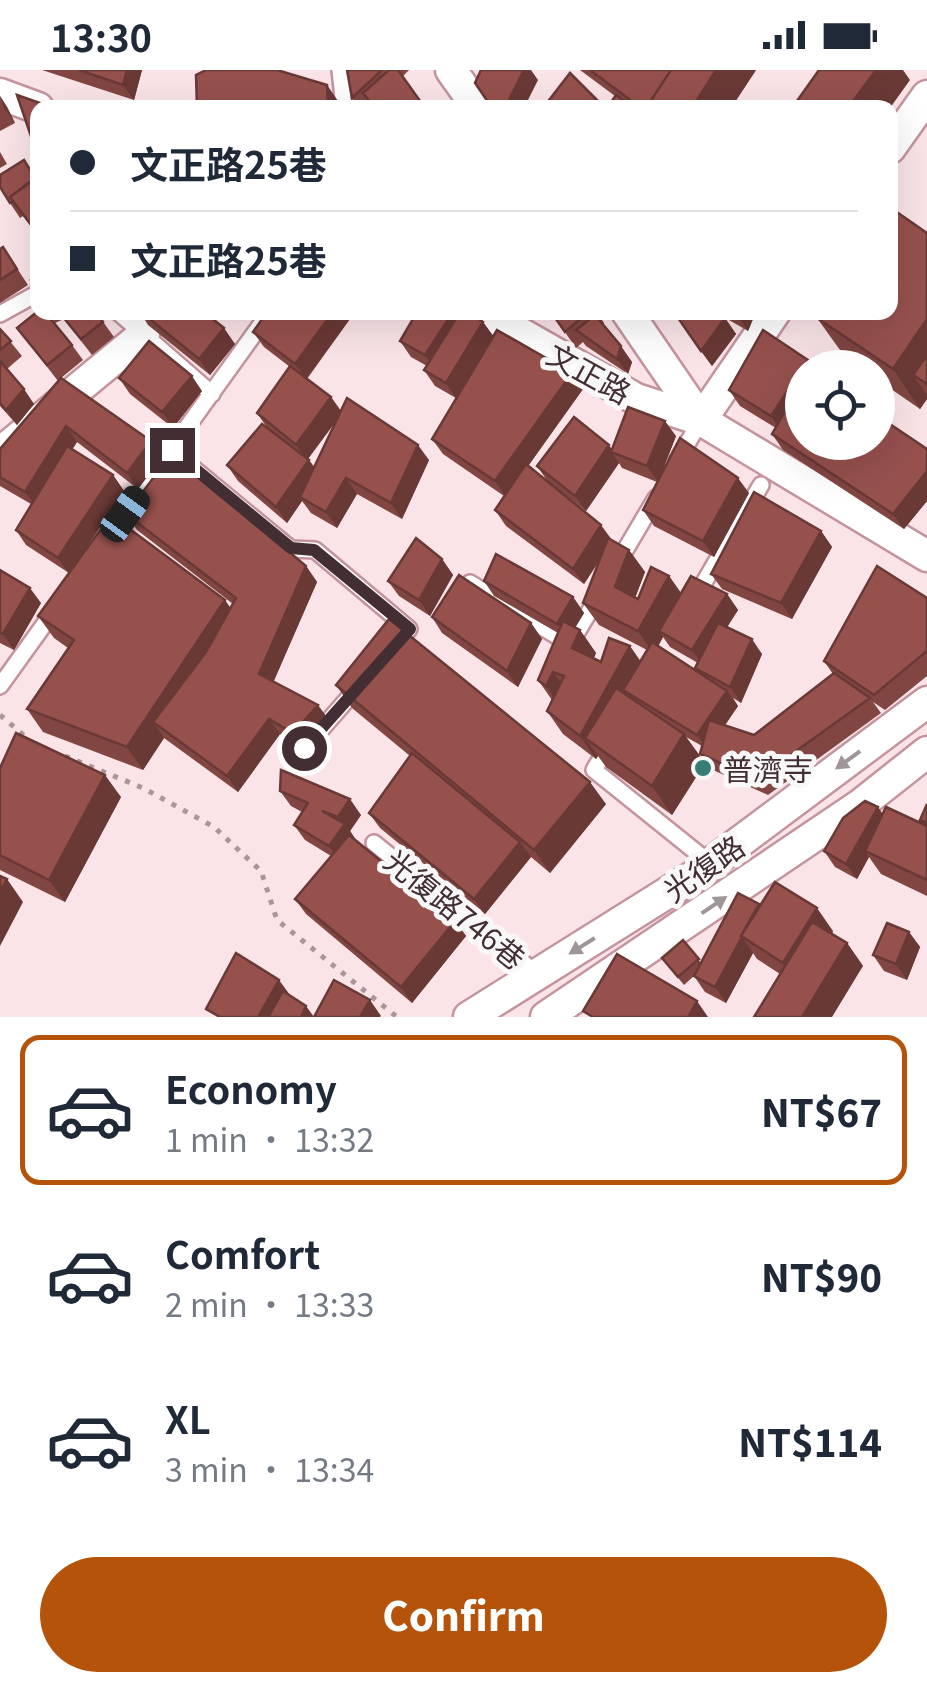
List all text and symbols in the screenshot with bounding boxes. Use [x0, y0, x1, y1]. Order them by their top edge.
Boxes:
text: 13:30 [50, 8, 152, 63]
text: 文正路25巷 [130, 135, 327, 190]
text: 文正路25巷 [130, 231, 327, 286]
street label: 文正路 [540, 331, 640, 413]
map controls [785, 350, 895, 460]
button: locate [785, 350, 895, 460]
route end [150, 428, 195, 473]
car [95, 481, 155, 547]
route start [282, 726, 327, 771]
place label: 普濟寺 [723, 746, 813, 790]
one-way arrow [835, 750, 861, 769]
marker: 普濟寺 [692, 757, 714, 779]
street label: 光復路 [654, 823, 752, 911]
street label: 光復路746巷 [376, 837, 536, 979]
one-way arrow [701, 896, 728, 914]
one-way arrow [568, 937, 596, 954]
text: Economy [165, 1060, 337, 1115]
icon: car [45, 1065, 135, 1155]
text: NT$67 [761, 1083, 882, 1138]
text: 1 min · 13:32 [165, 1115, 374, 1161]
text: Comfort [165, 1225, 320, 1280]
icon: car [45, 1230, 135, 1320]
text: NT$90 [761, 1248, 882, 1303]
text: 2 min · 13:33 [165, 1280, 374, 1326]
text: XL [165, 1390, 211, 1445]
icon: car [45, 1395, 135, 1485]
text: NT$114 [738, 1413, 882, 1468]
text: 3 min · 13:34 [165, 1445, 374, 1491]
button: Confirm [40, 1557, 887, 1672]

